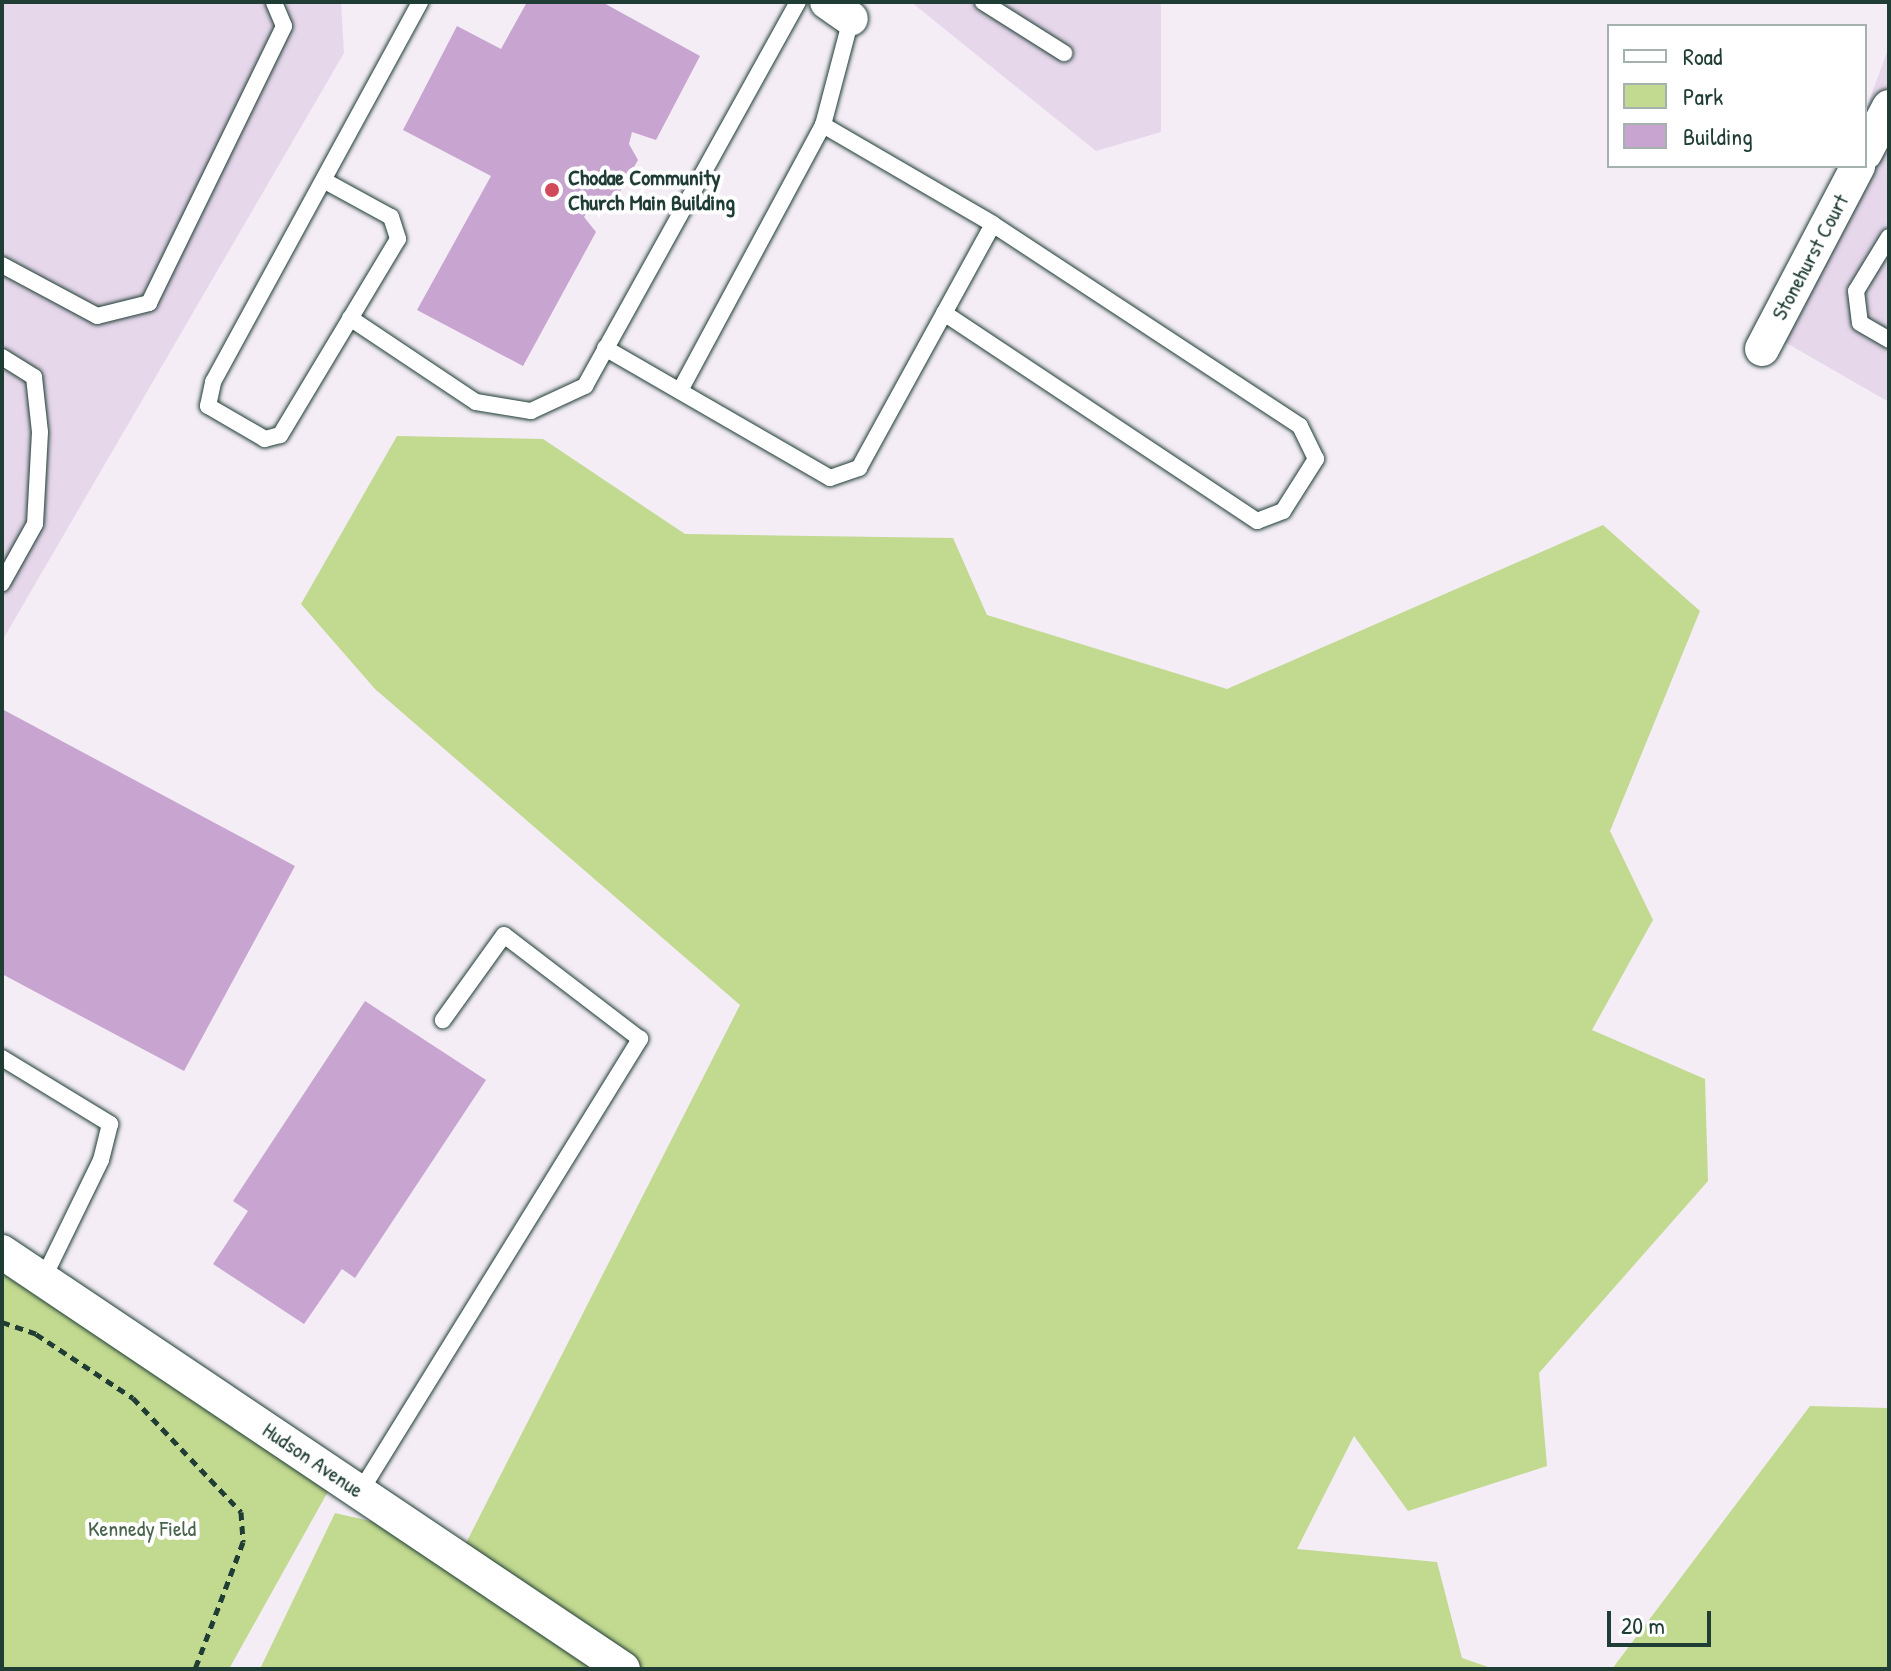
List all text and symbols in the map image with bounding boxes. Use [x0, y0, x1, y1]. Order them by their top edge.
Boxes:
legend [1607, 24, 1867, 168]
text: Road [1683, 40, 1722, 72]
text: Park [1683, 80, 1723, 112]
text: Building [1683, 120, 1753, 152]
place label: Chodae Community Church Main Building [568, 164, 735, 216]
marker: Chodae Community Church Main Building [543, 181, 561, 199]
street label: Stonehurst Court [1766, 190, 1854, 324]
street label: Hudson Avenue [258, 1417, 368, 1503]
park label: Kennedy Field [88, 1516, 196, 1542]
scale bar [1611, 1595, 1715, 1645]
text: 20 m [1621, 1609, 1665, 1641]

